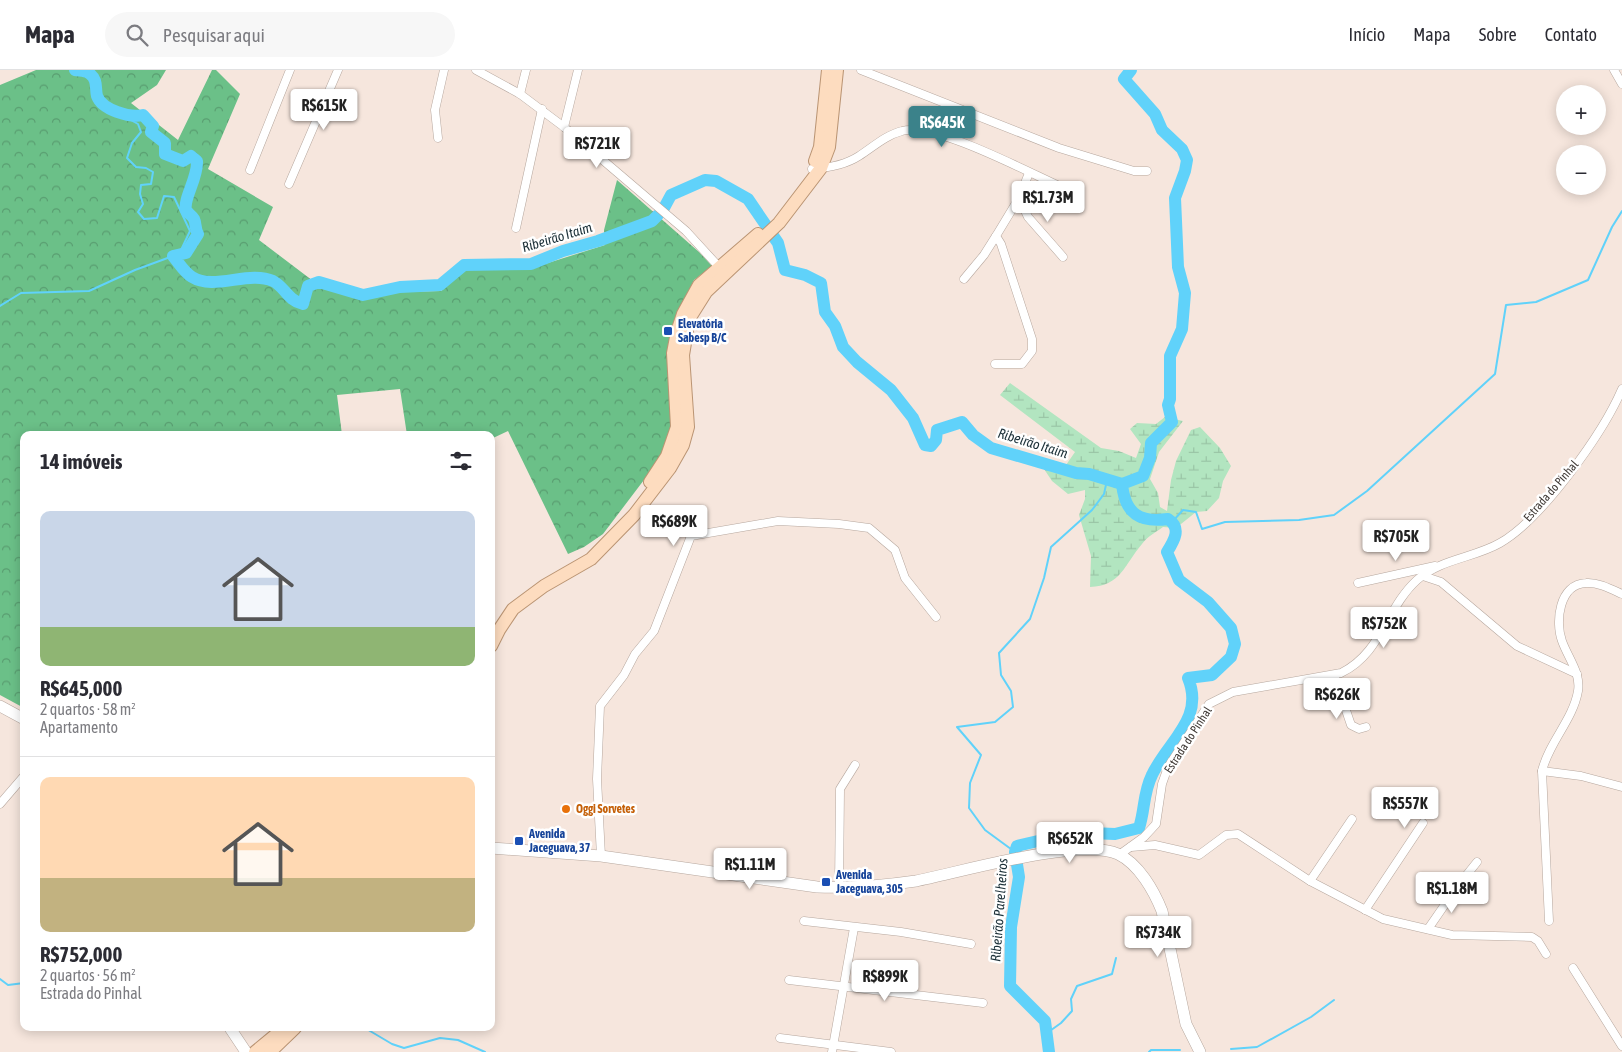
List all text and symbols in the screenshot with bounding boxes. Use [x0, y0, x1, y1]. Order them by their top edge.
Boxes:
search box [105, 12, 455, 57]
text: Mapa [25, 21, 75, 48]
icon: search [123, 21, 151, 49]
text: Pesquisar aqui [163, 24, 265, 46]
text: Início [1349, 24, 1385, 45]
text: Mapa [1413, 24, 1451, 45]
text: Sobre [1479, 24, 1517, 45]
text: Contato [1545, 24, 1597, 45]
map controls [1556, 85, 1606, 195]
button: + [1556, 85, 1606, 135]
pin: R$615K [283, 88, 365, 131]
text: R$615K [301, 96, 347, 114]
pin: R$645K [901, 106, 983, 148]
text: R$645K [919, 113, 965, 131]
pin: R$721K [556, 126, 638, 169]
text: R$721K [574, 134, 620, 152]
button: − [1556, 145, 1606, 195]
pin: R$1.73M [1002, 180, 1094, 223]
text: R$1.73M [1023, 188, 1073, 206]
water label: Ribeirão Itaim [520, 219, 594, 255]
place label: Elevatória Sabesp B/C [678, 317, 727, 345]
marker: Elevatória Sabesp B/C [662, 325, 674, 337]
water label: Ribeirão Itaim [996, 425, 1070, 461]
icon: filters [447, 447, 475, 475]
text: 14 imóveis [40, 449, 122, 473]
street label: Estrada do Pinhal [1521, 457, 1582, 524]
pin: R$689K [633, 504, 715, 547]
text: R$689K [651, 512, 697, 530]
pin: R$705K [1355, 520, 1437, 562]
text: R$705K [1373, 527, 1419, 545]
icon: home [213, 544, 303, 634]
pin: R$752K [1343, 606, 1425, 649]
text: R$752K [1361, 614, 1407, 632]
text: R$645,000 [40, 676, 122, 700]
pin: R$626K [1296, 678, 1378, 720]
text: R$626K [1314, 685, 1360, 703]
text: 2 quartos · 58 m² [40, 700, 136, 718]
street label: Estrada do Pinhal [1161, 703, 1215, 776]
text: Apartamento [40, 718, 118, 736]
pin: R$557K [1364, 786, 1446, 829]
text: R$557K [1382, 794, 1428, 812]
place label: Oggi Sorvetes [576, 802, 636, 816]
marker: Oggi Sorvetes [560, 803, 572, 815]
icon: home [213, 809, 303, 899]
pin: R$652K [1029, 822, 1111, 864]
place label: Avenida Jaceguava, 37 [528, 827, 591, 855]
text: R$652K [1047, 829, 1093, 847]
marker: Avenida Jaceguava, 37 [513, 835, 525, 847]
pin: R$1.11M [704, 848, 796, 890]
text: R$1.11M [725, 855, 775, 873]
water label: Ribeirão Parelheiros [987, 858, 1011, 962]
place label: Avenida Jaceguava, 305 [835, 868, 903, 896]
pin: R$1.18M [1406, 872, 1498, 914]
marker: Avenida Jaceguava, 305 [820, 876, 832, 888]
text: R$1.18M [1427, 879, 1477, 897]
pin: R$734K [1117, 916, 1199, 958]
text: R$734K [1135, 923, 1181, 941]
text: R$752,000 [40, 942, 122, 966]
pin: R$899K [844, 960, 926, 1002]
text: 2 quartos · 56 m² [40, 966, 136, 984]
text: R$899K [862, 967, 908, 985]
text: Estrada do Pinhal [40, 984, 142, 1002]

